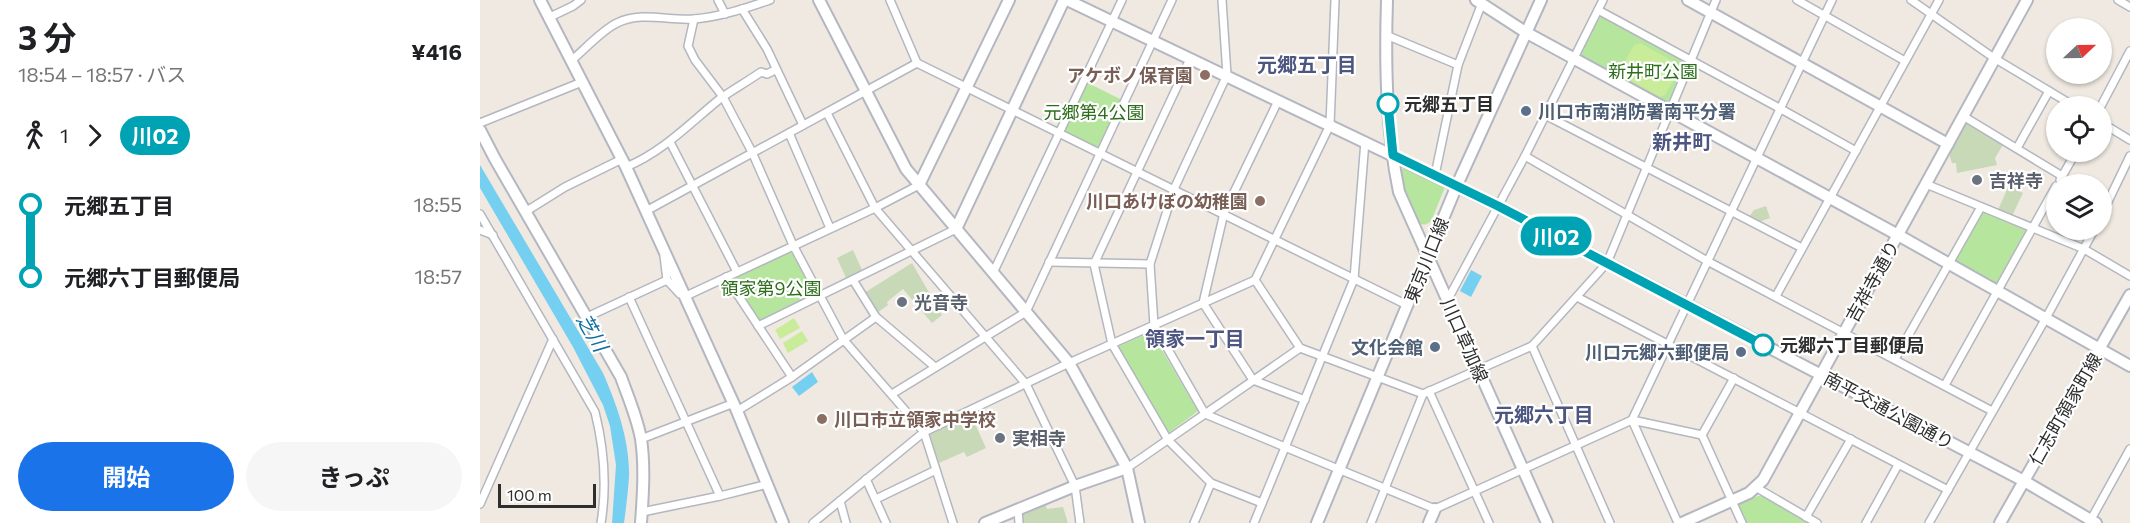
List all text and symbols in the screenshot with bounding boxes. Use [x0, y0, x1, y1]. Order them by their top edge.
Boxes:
text: 3 分 [18, 16, 77, 57]
north arrow [2046, 18, 2112, 84]
map controls [2046, 18, 2112, 240]
text: ¥416 [411, 38, 462, 65]
district label: 元郷五丁目 [1257, 52, 1357, 76]
park label: 新井町公園 [1608, 60, 1698, 82]
text: 18:54 – 18:57 · バス [18, 62, 186, 86]
place label: アケボノ保育園 [1067, 64, 1193, 86]
marker: アケボノ保育園 [1198, 68, 1212, 82]
marker: 元郷五丁目 [1377, 93, 1399, 115]
place label: 元郷五丁目 [1404, 93, 1494, 115]
button: locate [2046, 96, 2112, 162]
place label: 川口市南消防署南平分署 [1538, 100, 1736, 122]
park label: 元郷第4公園 [1044, 101, 1144, 123]
marker: 川口市南消防署南平分署 [1519, 104, 1533, 118]
icon: walk [18, 119, 51, 152]
icon: forward [78, 119, 111, 152]
text: 1 [60, 123, 69, 147]
text: 川02 [132, 123, 178, 148]
district label: 新井町 [1652, 129, 1712, 153]
place label: 吉祥寺 [1989, 169, 2043, 191]
marker: 吉祥寺 [1970, 173, 1984, 187]
button: layers [2046, 174, 2112, 240]
place label: 川口あけぼの幼稚園 [1086, 190, 1248, 212]
text: 元郷五丁目 [64, 192, 174, 219]
text: 18:55 [414, 192, 462, 216]
marker: 川口あけぼの幼稚園 [1253, 194, 1267, 208]
street label: 東京川口線 [1399, 214, 1453, 306]
line badge: 川02 [1522, 216, 1590, 256]
text: 川02 [1533, 224, 1579, 249]
street label: 吉祥寺通り [1841, 236, 1903, 326]
text: 元郷六丁目郵便局 [64, 264, 240, 291]
text: 18:57 [415, 264, 462, 288]
park label: 領家第9公園 [721, 277, 821, 299]
place label: 光音寺 [914, 291, 968, 313]
street label: 川口草加線 [1437, 294, 1493, 386]
marker: 光音寺 [895, 295, 909, 309]
water label: 芝川 [573, 309, 614, 357]
district label: 領家一丁目 [1145, 326, 1245, 350]
marker: 元郷六丁目郵便局 [1752, 334, 1774, 356]
place label: 元郷六丁目郵便局 [1780, 334, 1924, 356]
place label: 文化会館 [1351, 336, 1423, 358]
marker: 文化会館 [1428, 340, 1442, 354]
place label: 川口元郷六郵便局 [1585, 341, 1729, 363]
marker: 川口元郷六郵便局 [1734, 345, 1748, 359]
street label: 仁志町領家町線 [2024, 349, 2106, 469]
street label: 南平交通公園通り [1820, 366, 1958, 454]
district label: 元郷六丁目 [1494, 402, 1594, 426]
place label: 川口市立領家中学校 [834, 408, 996, 430]
marker: 川口市立領家中学校 [815, 412, 829, 426]
place label: 実相寺 [1012, 427, 1066, 449]
marker: 実相寺 [993, 431, 1007, 445]
button: 開始 [18, 442, 234, 511]
button: きっぷ [246, 442, 462, 511]
scale bar [498, 481, 596, 508]
text: 100 m [507, 485, 552, 504]

